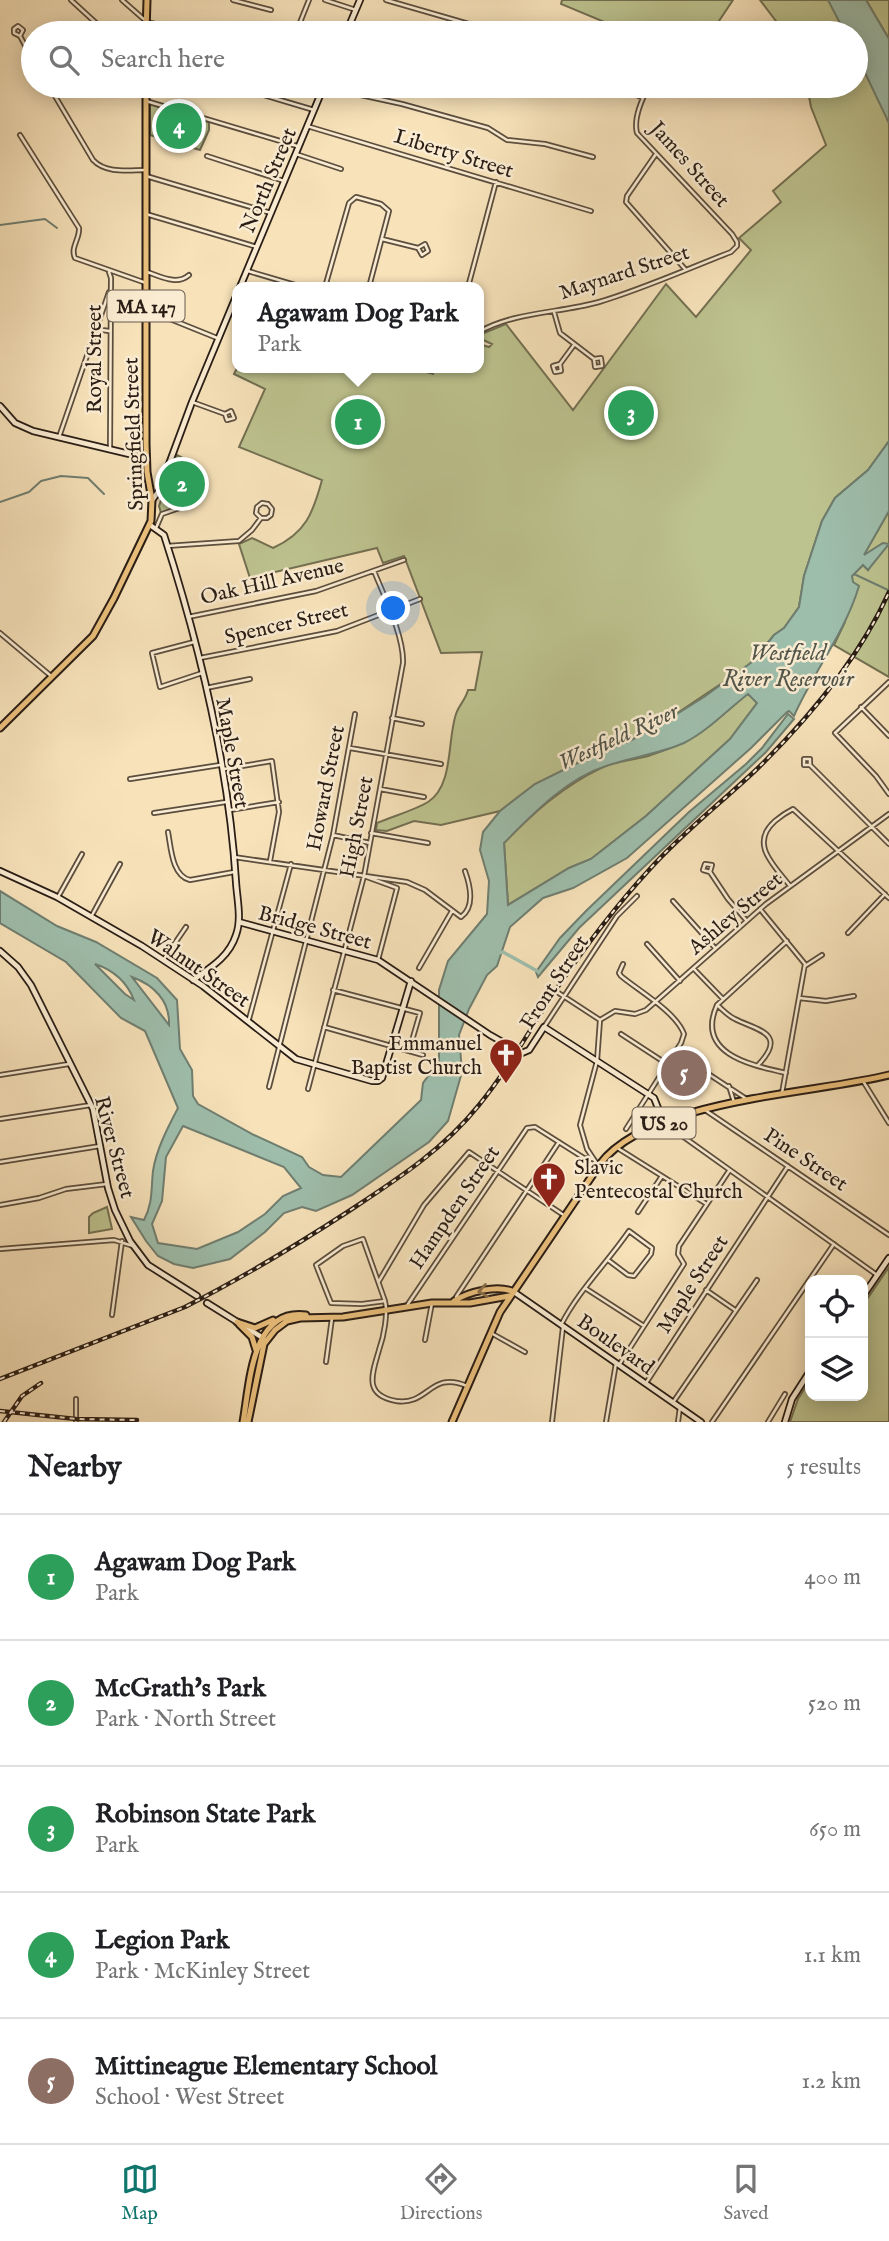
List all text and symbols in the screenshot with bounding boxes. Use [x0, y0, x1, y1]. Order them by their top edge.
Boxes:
search box [21, 21, 868, 98]
icon: search [45, 41, 83, 79]
text: Search here [101, 43, 225, 76]
pin: 4 [156, 100, 202, 152]
street label: James Street [642, 115, 735, 214]
street label: Liberty Street [391, 123, 516, 185]
street label: North Street [235, 124, 304, 237]
street label: Maynard Street [556, 240, 693, 307]
popup [232, 282, 484, 373]
road number: MA 147 [108, 290, 184, 322]
text: Agawam Dog Park [258, 297, 458, 330]
street label: Royal Street [82, 305, 109, 413]
text: Park [258, 330, 301, 359]
street label: Springfield Street [118, 357, 151, 511]
pin: 3 [608, 387, 654, 439]
pin: 1 [335, 396, 381, 448]
pin: 2 [159, 458, 205, 510]
street label: Oak Hill Avenue [198, 553, 347, 612]
your location [376, 591, 410, 625]
street label: Spencer Street [222, 597, 351, 652]
water label: Westfield River Reservoir [722, 639, 855, 694]
street label: Maple Street [208, 696, 255, 811]
water label: Westfield River [554, 696, 684, 778]
street label: Howard Street [301, 723, 352, 853]
street label: High Street [334, 774, 381, 880]
street label: Ashley Street [682, 867, 789, 962]
street label: Bridge Street [255, 900, 374, 957]
street label: Walnut Street [141, 924, 255, 1015]
street label: Front Street [515, 931, 596, 1035]
place label: Emmanuel Baptist Church [351, 1031, 482, 1082]
church icon: Emmanuel Baptist Church [487, 1036, 525, 1085]
pin: 5 [661, 1047, 707, 1099]
street label: River Street [87, 1093, 140, 1201]
road number: US 20 [632, 1107, 696, 1138]
street label: Pine Street [758, 1122, 852, 1198]
street label: Hampden Street [404, 1141, 507, 1275]
place label: Slavic Pentecostal Church [574, 1155, 743, 1206]
church icon: Slavic Pentecostal Church [530, 1160, 568, 1209]
street label: Maple Street [651, 1230, 735, 1339]
map controls [805, 1275, 868, 1401]
button: locate [805, 1275, 868, 1338]
one-way arrow [477, 1283, 489, 1298]
street label: Boulevard [571, 1309, 660, 1382]
button: layers [805, 1338, 868, 1401]
text: Nearby [28, 1449, 121, 1487]
text: 5 results [786, 1453, 861, 1482]
text: Agawam Dog Park [95, 1546, 296, 1579]
text: 1 [47, 1563, 55, 1592]
text: 400 m [804, 1563, 861, 1592]
text: Park [95, 1579, 139, 1608]
text: McGrath's Park [95, 1672, 266, 1705]
text: 2 [46, 1689, 56, 1718]
text: 520 m [808, 1689, 861, 1718]
text: Park · North Street [95, 1705, 276, 1734]
text: Robinson State Park [95, 1798, 315, 1831]
text: 3 [47, 1815, 55, 1844]
text: 650 m [809, 1815, 861, 1844]
text: Park [95, 1831, 139, 1860]
text: Legion Park [95, 1924, 229, 1957]
text: 4 [45, 1941, 57, 1970]
text: 1.1 km [804, 1941, 861, 1970]
text: Park · McKinley Street [95, 1957, 310, 1986]
text: Mittineague Elementary School [95, 2050, 437, 2083]
text: 5 [47, 2067, 55, 2096]
text: 1.2 km [802, 2067, 861, 2096]
text: School · West Street [95, 2083, 284, 2112]
tab: Map [121, 2160, 159, 2226]
tab: Directions [400, 2160, 482, 2226]
tab: Saved [723, 2160, 768, 2226]

